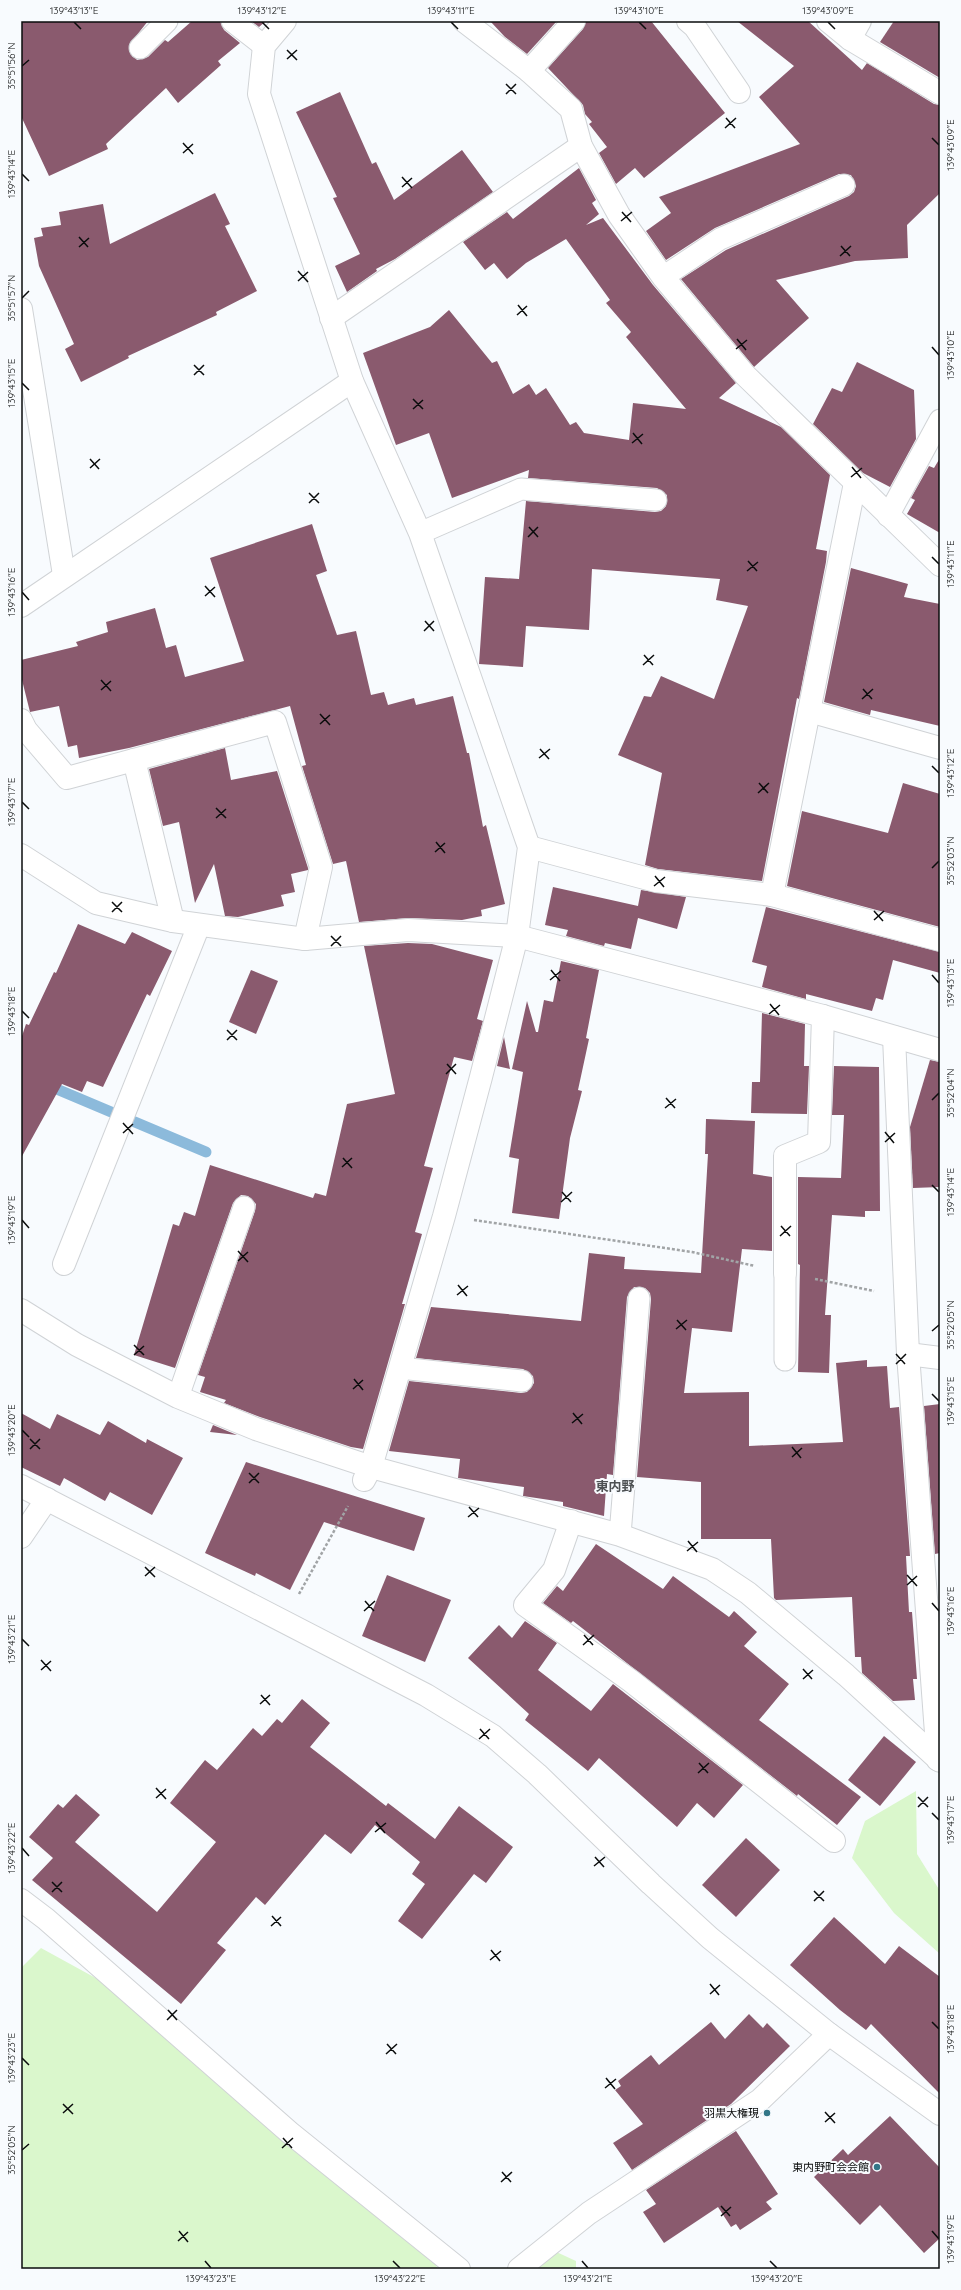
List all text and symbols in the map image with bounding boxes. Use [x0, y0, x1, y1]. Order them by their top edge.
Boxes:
text: 139°43'13"E [50, 4, 99, 17]
text: 139°43'12"E [237, 4, 287, 17]
text: 139°43'11"E [427, 4, 475, 17]
text: 139°43'10"E [614, 4, 664, 17]
text: 139°43'09"E [802, 4, 854, 17]
text: 35°51'56"N [5, 42, 18, 90]
text: 139°43'09"E [944, 119, 957, 171]
text: 139°43'14"E [5, 149, 18, 198]
text: 35°51'57"N [5, 275, 18, 321]
text: 139°43'10"E [944, 330, 957, 380]
text: 139°43'15"E [5, 358, 18, 407]
text: 139°43'11"E [944, 540, 957, 588]
text: 139°43'16"E [5, 567, 18, 616]
text: 139°43'12"E [944, 748, 957, 798]
text: 139°43'17"E [5, 777, 18, 826]
text: 35°52'03"N [944, 836, 957, 886]
text: 139°43'13"E [944, 958, 957, 1007]
text: 139°43'18"E [5, 986, 18, 1035]
text: 35°52'04"N [944, 1068, 957, 1118]
text: 139°43'14"E [944, 1167, 957, 1216]
text: 139°43'19"E [5, 1195, 18, 1245]
text: 35°52'05"N [944, 1300, 957, 1350]
text: 139°43'15"E [944, 1376, 957, 1425]
text: 139°43'20"E [5, 1404, 18, 1456]
district label: 東内野 [595, 1478, 635, 1494]
text: 139°43'16"E [944, 1586, 957, 1635]
text: 139°43'21"E [5, 1614, 18, 1664]
text: 139°43'17"E [944, 1795, 957, 1844]
text: 139°43'22"E [5, 1822, 18, 1873]
text: 139°43'18"E [944, 2004, 957, 2053]
text: 139°43'23"E [5, 2032, 18, 2083]
place label: 羽黒大権現 [704, 2106, 759, 2120]
marker: 羽黒大権現 [762, 2108, 772, 2118]
text: 35°52'05"N [5, 2125, 18, 2175]
place label: 東内野町会会館 [792, 2160, 869, 2174]
marker: 東内野町会会館 [872, 2162, 882, 2172]
text: 139°43'19"E [944, 2214, 957, 2264]
text: 139°43'23"E [186, 2272, 237, 2285]
text: 139°43'22"E [375, 2272, 426, 2285]
text: 139°43'21"E [563, 2272, 613, 2285]
text: 139°43'20"E [751, 2272, 803, 2285]

